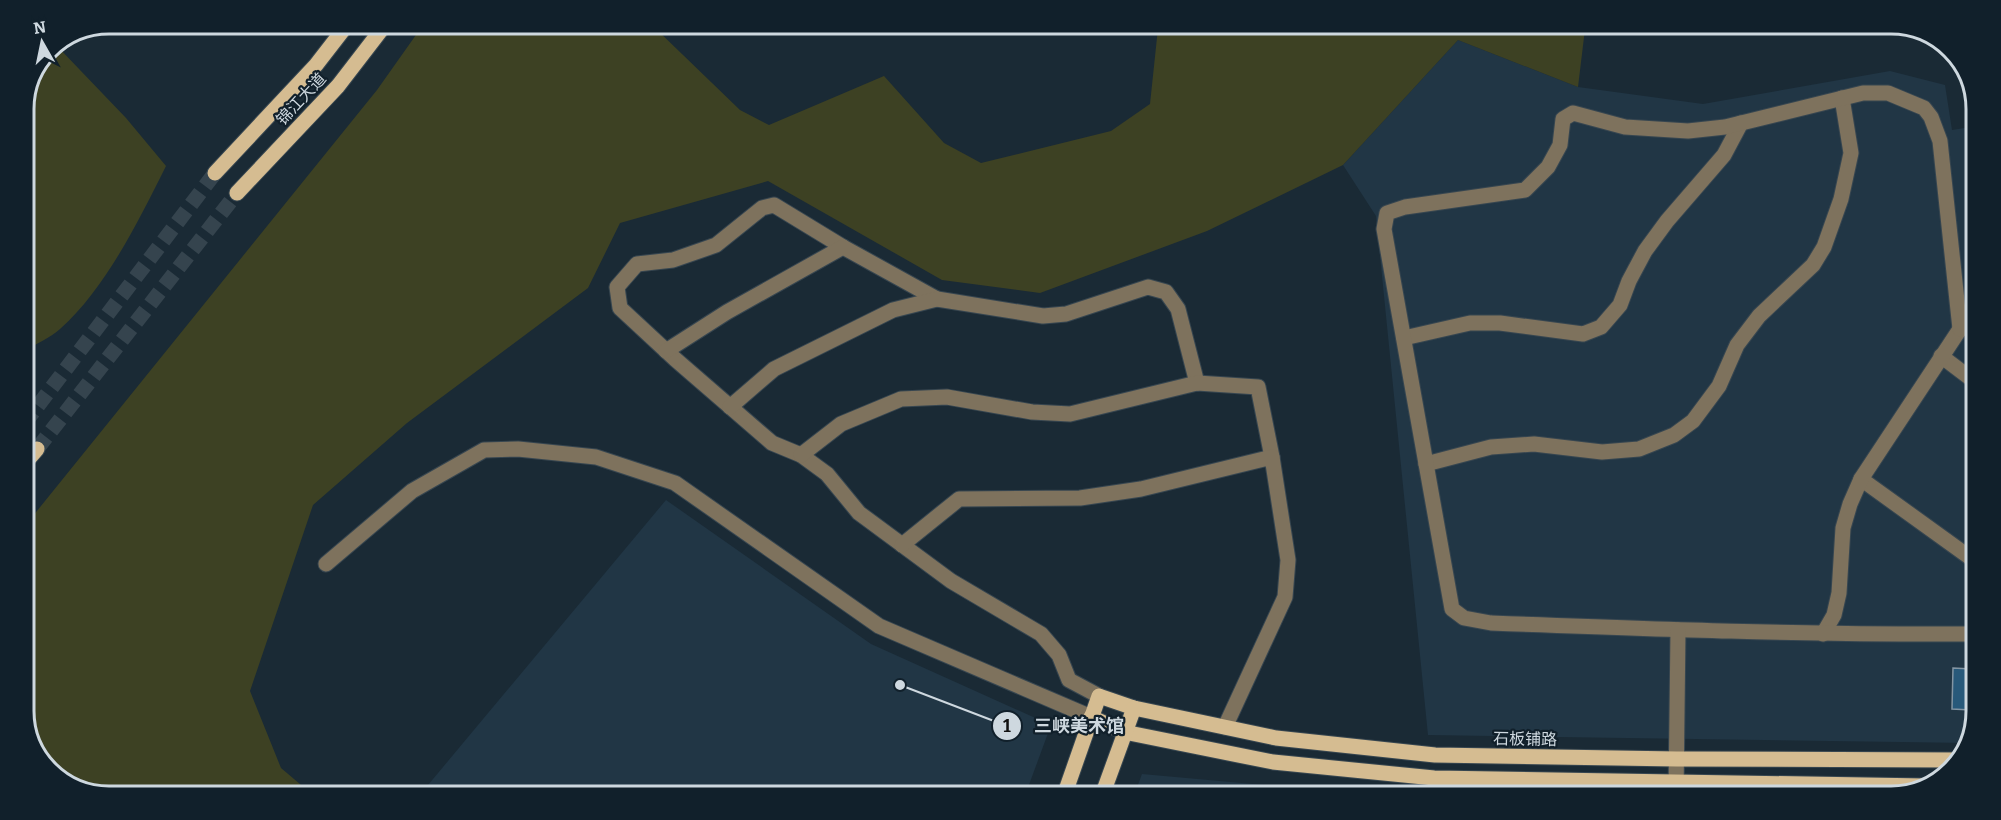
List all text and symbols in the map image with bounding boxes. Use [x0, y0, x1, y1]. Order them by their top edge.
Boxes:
north arrow [12, 12, 72, 72]
text: N [32, 17, 47, 38]
street label: 锦江大道 [272, 69, 330, 129]
callout: 三峡美术馆 [992, 708, 1136, 744]
text: 1 [1003, 715, 1011, 737]
text: 三峡美术馆 [1034, 715, 1124, 737]
street label: 石板铺路 [1493, 729, 1557, 749]

